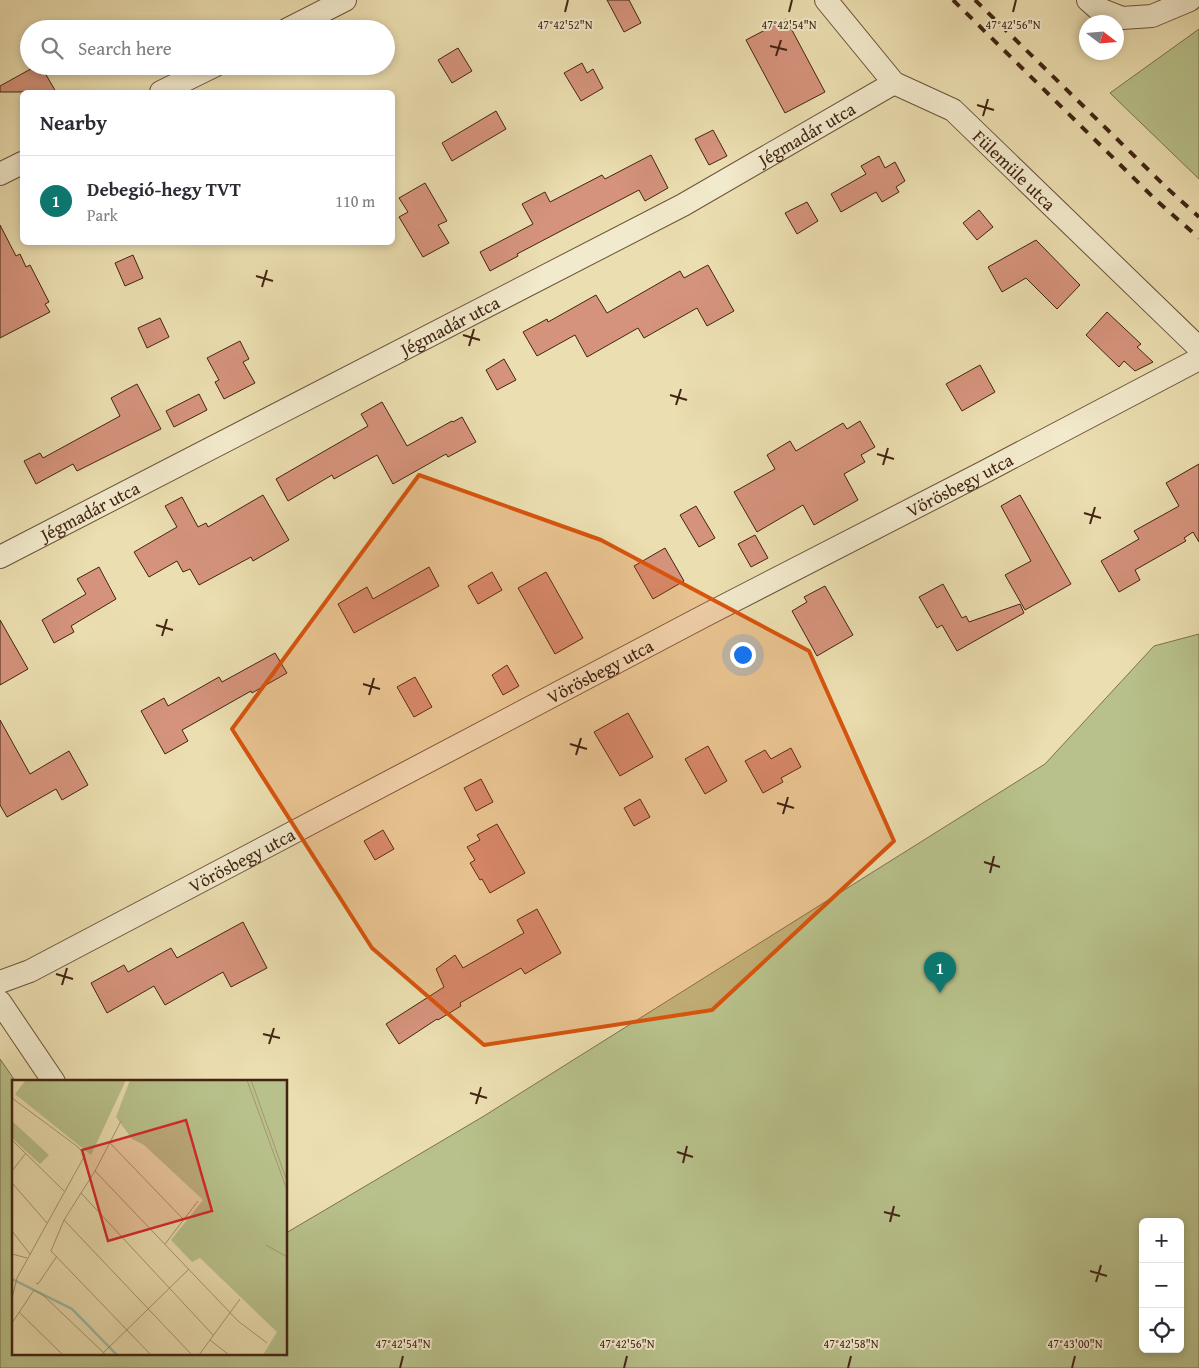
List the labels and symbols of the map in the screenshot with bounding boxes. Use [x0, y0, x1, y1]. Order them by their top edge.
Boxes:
north arrow [1079, 15, 1124, 60]
text: 47°42'52"N [537, 16, 593, 33]
text: 47°42'54"N [761, 16, 817, 33]
text: 47°42'56"N [985, 16, 1041, 33]
street label: Jégmadár utca [751, 95, 861, 173]
street label: Fülemüle utca [967, 123, 1063, 217]
street label: Jégmadár utca [394, 288, 505, 363]
street label: Vörösbegy utca [901, 445, 1018, 523]
street label: Jégmadár utca [34, 474, 145, 548]
street label: Vörösbegy utca [542, 631, 658, 710]
your location [730, 642, 756, 668]
street label: Vörösbegy utca [183, 820, 300, 899]
pin: 1 [924, 952, 956, 993]
inset map [12, 1080, 288, 1356]
text: 47°42'54"N [375, 1335, 431, 1352]
text: 47°42'56"N [599, 1335, 655, 1352]
text: 47°42'58"N [823, 1335, 879, 1352]
text: 47°43'00"N [1047, 1335, 1103, 1352]

